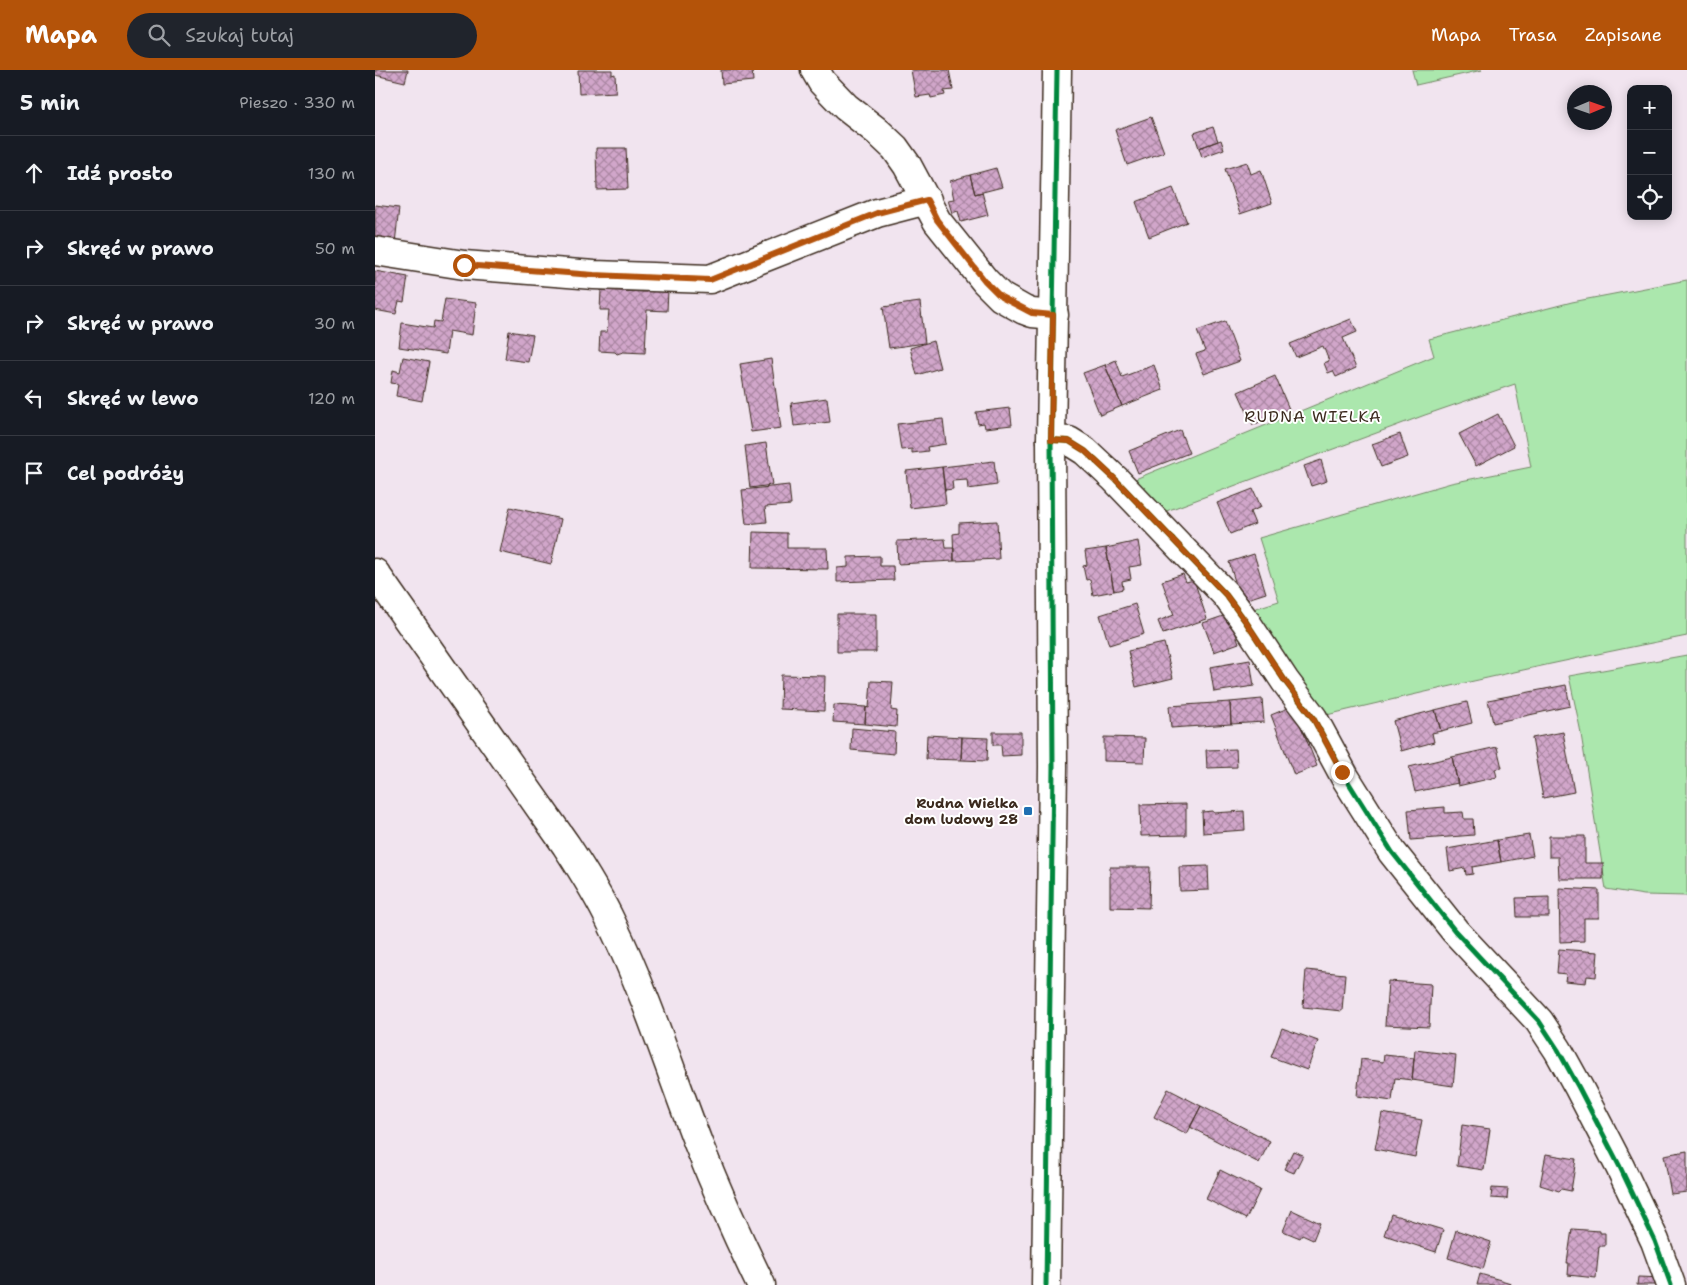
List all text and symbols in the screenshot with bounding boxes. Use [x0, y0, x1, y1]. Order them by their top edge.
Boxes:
search box [127, 13, 477, 58]
text: Mapa [25, 19, 97, 51]
icon: search [145, 21, 173, 49]
text: Szukaj tutaj [185, 23, 294, 48]
text: Mapa [1431, 23, 1481, 47]
text: Trasa [1509, 23, 1557, 47]
text: Zapisane [1585, 23, 1662, 47]
north arrow [1567, 85, 1612, 130]
map controls [1627, 85, 1672, 220]
button: + [1627, 85, 1672, 130]
text: 5 min [20, 89, 80, 117]
text: Pieszo · 330 m [239, 92, 355, 113]
button: − [1627, 130, 1672, 175]
icon: ahead [20, 159, 48, 187]
text: Idź prosto [67, 161, 173, 186]
text: 130 m [308, 163, 355, 184]
button: locate [1627, 175, 1672, 220]
icon: right [20, 234, 48, 262]
text: Skręć w prawo [67, 236, 214, 261]
text: 50 m [315, 238, 355, 259]
route start [453, 254, 476, 277]
icon: right [20, 309, 48, 337]
text: Skręć w prawo [67, 311, 214, 336]
text: 30 m [314, 313, 355, 334]
icon: left [20, 384, 48, 412]
text: Skręć w lewo [67, 386, 199, 411]
text: 120 m [308, 388, 355, 409]
district label: RUDNA WIELKA [1244, 406, 1382, 427]
icon: arrive [20, 459, 48, 487]
text: Cel podróży [67, 461, 184, 486]
route end [1331, 761, 1354, 784]
place label: Rudna Wielka dom ludowy 28 [904, 794, 1018, 828]
marker: Rudna Wielka dom ludowy 28 [1022, 805, 1034, 817]

